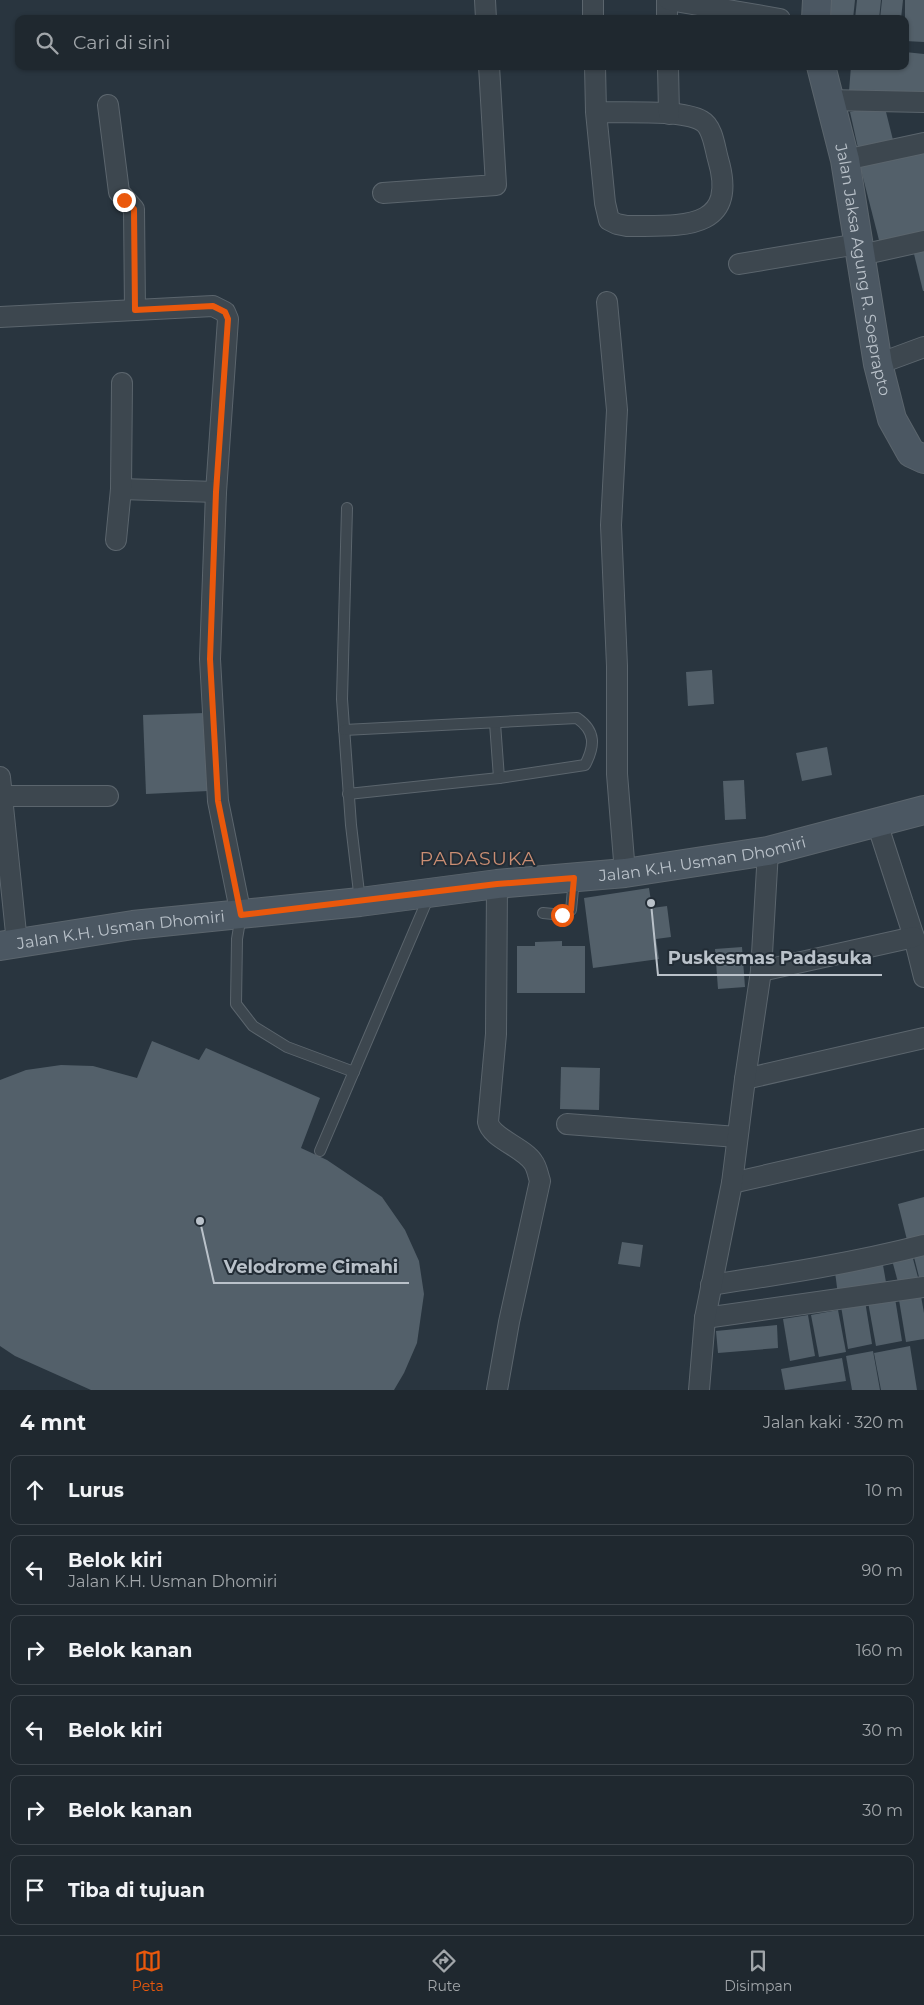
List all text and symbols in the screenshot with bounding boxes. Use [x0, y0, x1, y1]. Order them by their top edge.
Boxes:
search box [15, 15, 909, 70]
icon: search [33, 29, 61, 57]
text: Cari di sini [73, 31, 170, 54]
street label: Jalan Jaksa Agung R. Soeprapto [831, 140, 895, 398]
route end [113, 189, 136, 212]
street label: Jalan K.H. Usman Dhomiri [597, 832, 808, 885]
district label: PADASUKA [420, 847, 536, 870]
route start [551, 904, 574, 927]
street label: Jalan K.H. Usman Dhomiri [15, 907, 226, 953]
callout: Puskesmas Padasuka [658, 942, 882, 975]
text: Puskesmas Padasuka [668, 947, 872, 969]
callout: Velodrome Cimahi [214, 1250, 409, 1283]
text: Velodrome Cimahi [223, 1256, 398, 1278]
text: 4 mnt [20, 1410, 86, 1435]
text: Jalan kaki · 320 m [763, 1413, 904, 1432]
icon: ahead [21, 1476, 49, 1504]
text: Lurus [68, 1479, 124, 1502]
text: 10 m [865, 1481, 903, 1500]
text: Belok kiri [68, 1549, 163, 1572]
icon: left [21, 1556, 49, 1584]
text: 90 m [861, 1561, 903, 1580]
text: Jalan K.H. Usman Dhomiri [68, 1572, 277, 1591]
icon: right [21, 1636, 49, 1664]
text: Belok kanan [68, 1639, 192, 1662]
text: 160 m [856, 1641, 903, 1660]
icon: left [21, 1716, 49, 1744]
text: Belok kiri [68, 1719, 163, 1742]
text: 30 m [862, 1721, 903, 1740]
icon: right [21, 1796, 49, 1824]
text: Belok kanan [68, 1799, 192, 1822]
text: 30 m [862, 1801, 903, 1820]
icon: arrive [21, 1876, 49, 1904]
text: Tiba di tujuan [68, 1879, 205, 1902]
tab: Peta [132, 1947, 164, 1995]
tab: Rute [427, 1947, 461, 1995]
tab: Disimpan [724, 1947, 792, 1995]

